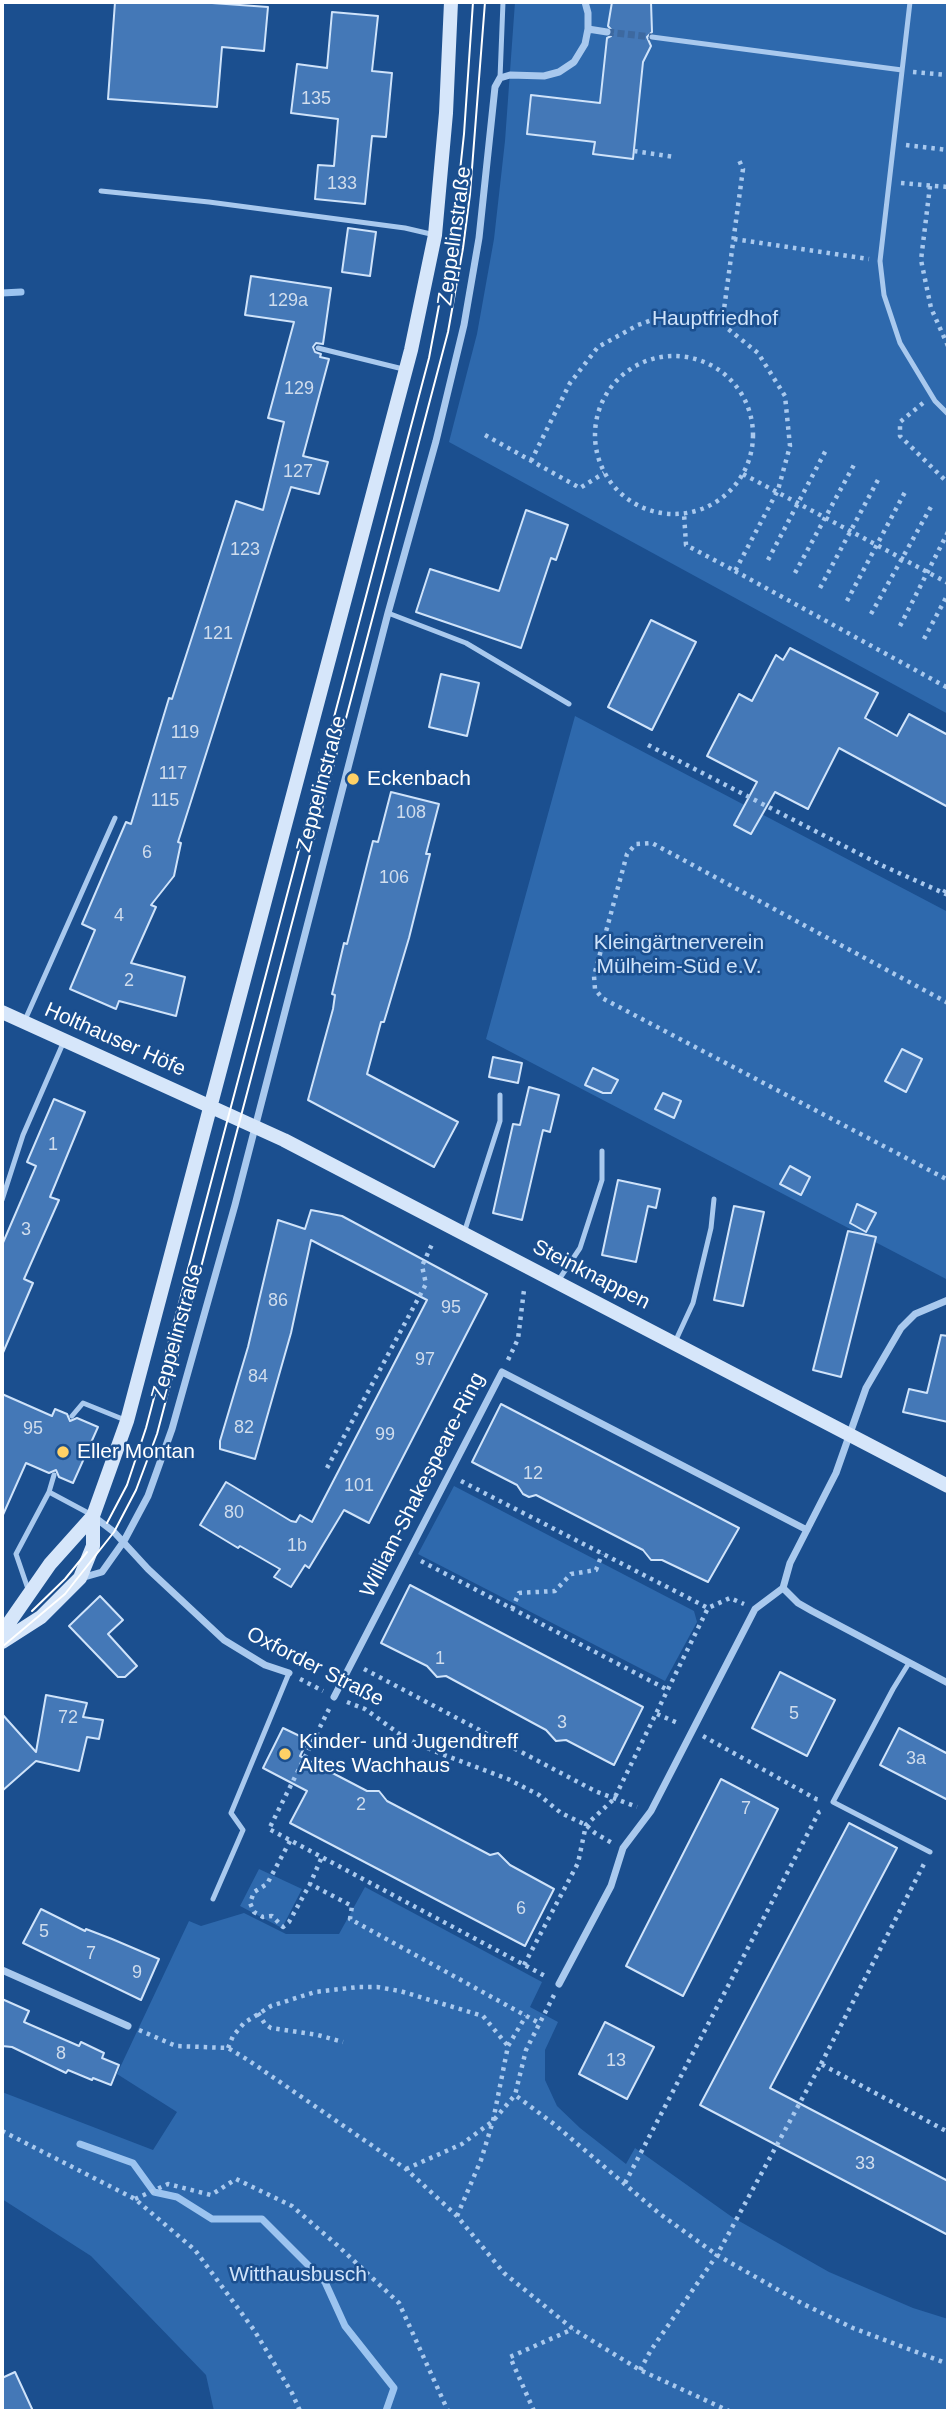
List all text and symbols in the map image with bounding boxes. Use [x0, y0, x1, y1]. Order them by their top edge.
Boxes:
house number: 135 [301, 88, 331, 110]
street label: Zeppelinstraße [433, 165, 477, 307]
house number: 133 [327, 173, 357, 195]
house number: 129a [268, 290, 308, 312]
park label: Hauptfriedhof [652, 306, 778, 332]
house number: 129 [284, 378, 314, 400]
house number: 127 [283, 461, 313, 483]
house number: 123 [230, 539, 260, 561]
house number: 121 [203, 623, 233, 645]
street label: Zeppelinstraße [292, 713, 352, 855]
house number: 119 [171, 722, 199, 744]
house number: 117 [159, 763, 187, 785]
place label: Eckenbach [367, 766, 471, 792]
marker: Eckenbach [345, 771, 361, 787]
house number: 115 [151, 790, 179, 812]
house number: 108 [396, 802, 426, 824]
house number: 6 [142, 842, 152, 864]
house number: 106 [379, 867, 409, 889]
house number: 4 [114, 905, 124, 927]
park label: Kleingärtnerverein Mülheim-Süd e.V. [594, 930, 764, 980]
house number: 2 [124, 970, 134, 992]
street label: Holthauser Höfe [41, 998, 189, 1082]
house number: 1 [48, 1134, 58, 1156]
house number: 3 [21, 1219, 31, 1241]
street label: Steinknappen [528, 1235, 654, 1315]
street label: Zeppelinstraße [147, 1261, 209, 1403]
house number: 86 [268, 1290, 288, 1312]
house number: 95 [441, 1297, 461, 1319]
house number: 97 [415, 1349, 435, 1371]
house number: 84 [248, 1366, 268, 1388]
street label: William-Shakespeare-Ring [355, 1369, 491, 1601]
house number: 82 [234, 1417, 254, 1439]
house number: 95 [23, 1418, 43, 1440]
house number: 99 [375, 1424, 395, 1446]
place label: Eller Montan [77, 1439, 195, 1465]
marker: Eller Montan [55, 1444, 71, 1460]
house number: 12 [523, 1463, 543, 1485]
house number: 101 [344, 1475, 374, 1497]
house number: 80 [224, 1502, 244, 1524]
house number: 1b [287, 1535, 307, 1557]
street label: Oxforder Straße [242, 1622, 388, 1712]
house number: 1 [435, 1648, 445, 1670]
house number: 5 [789, 1703, 799, 1725]
house number: 72 [58, 1707, 78, 1729]
house number: 3 [557, 1712, 567, 1734]
place label: Kinder- und Jugendtreff Altes Wachhaus [299, 1729, 518, 1779]
marker: Kinder- und Jugendtreff Altes Wachhaus [277, 1746, 293, 1762]
house number: 3a [906, 1748, 926, 1770]
house number: 2 [356, 1794, 366, 1816]
house number: 7 [741, 1798, 751, 1820]
house number: 6 [516, 1898, 526, 1920]
house number: 5 [39, 1921, 49, 1943]
house number: 7 [86, 1943, 96, 1965]
house number: 9 [132, 1962, 142, 1984]
house number: 8 [56, 2043, 66, 2065]
house number: 13 [606, 2050, 626, 2072]
house number: 33 [855, 2153, 875, 2175]
park label: Witthausbusch [229, 2262, 367, 2288]

